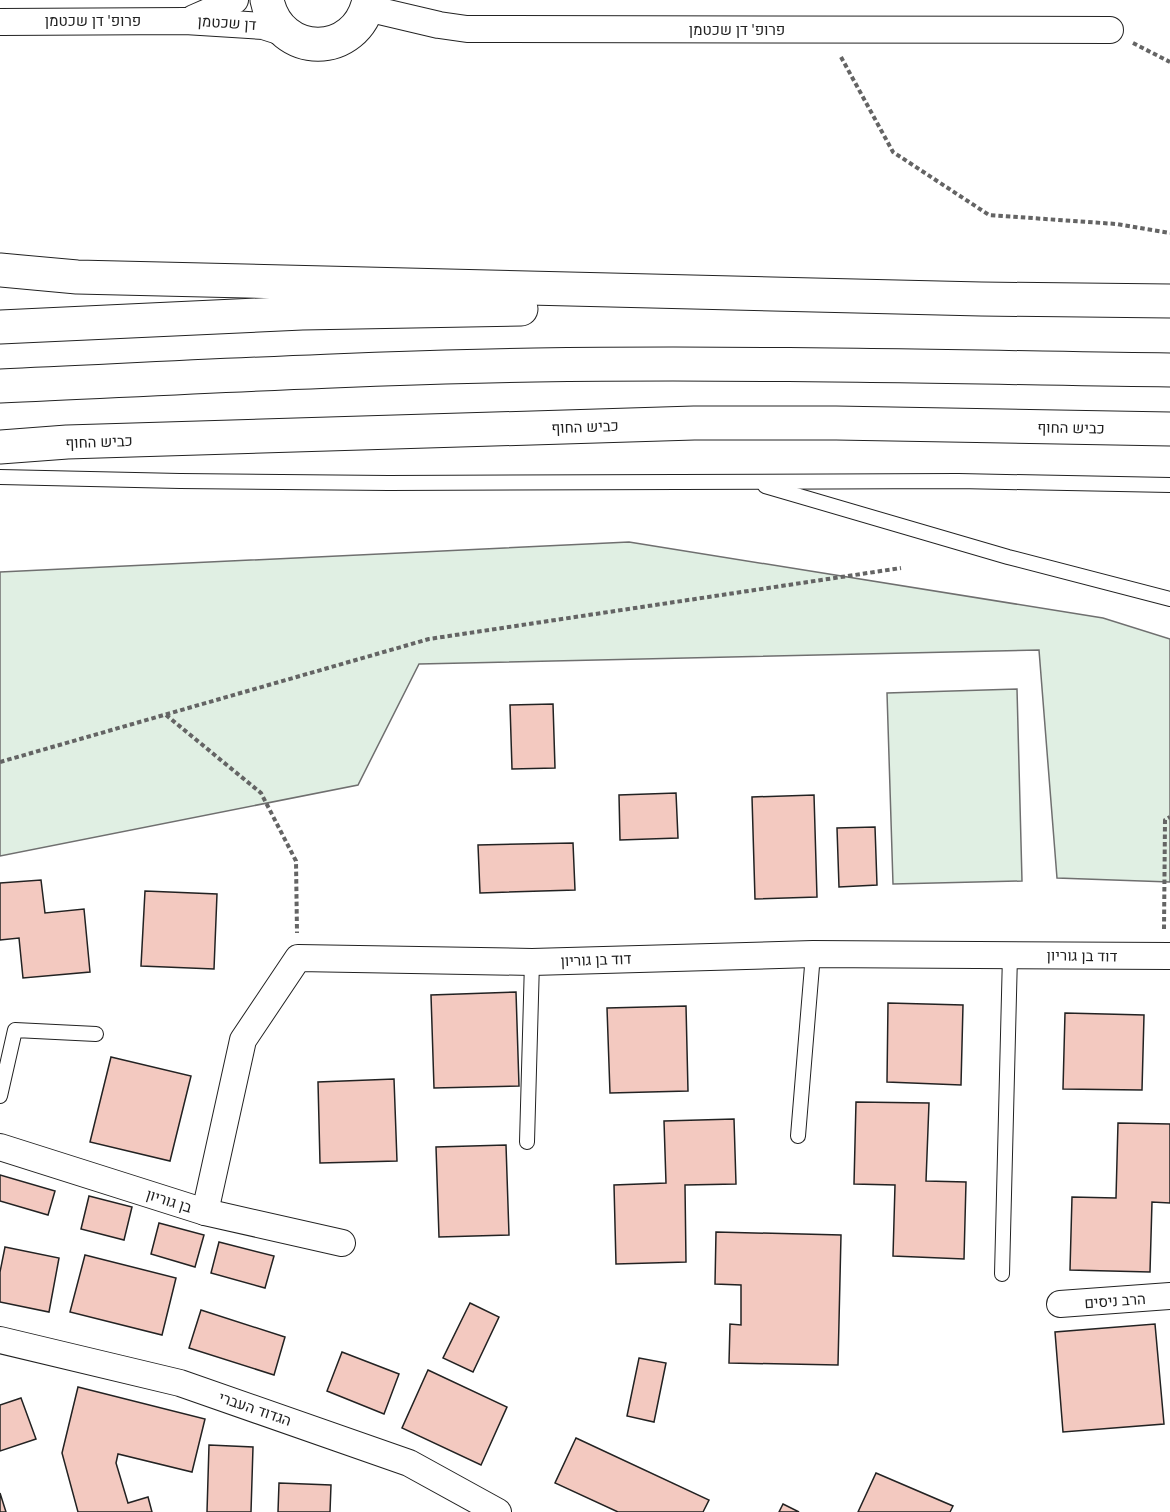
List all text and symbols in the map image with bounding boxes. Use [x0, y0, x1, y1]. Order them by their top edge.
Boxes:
street label: פרופ' דן שכטמן [45, 11, 141, 29]
street label: דן שכטמן [197, 11, 257, 33]
street label: פרופ' דן שכטמן [689, 20, 785, 38]
street label: כביש החוף [551, 416, 619, 436]
street label: כביש החוף [1037, 417, 1105, 437]
street label: כביש החוף [65, 431, 133, 451]
street label: דוד בן גוריון [1046, 945, 1118, 965]
street label: דוד בן גוריון [560, 949, 632, 969]
street label: בן גוריון [144, 1184, 194, 1216]
street label: הרב ניסים [1084, 1289, 1146, 1311]
street label: הגדוד העברי [217, 1387, 294, 1429]

